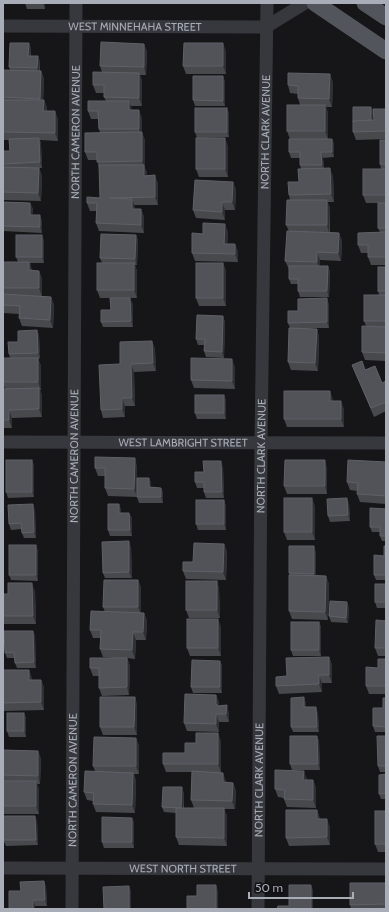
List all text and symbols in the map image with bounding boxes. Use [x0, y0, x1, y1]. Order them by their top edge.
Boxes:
street label: WEST MINNEHAHA STREET [68, 19, 202, 34]
street label: NORTH CAMERON AVENUE [68, 65, 83, 199]
street label: NORTH CLARK AVENUE [257, 75, 273, 189]
street label: NORTH CAMERON AVENUE [67, 389, 81, 523]
street label: NORTH CLARK AVENUE [254, 399, 269, 513]
street label: WEST LAMBRIGHT STREET [118, 435, 248, 450]
street label: NORTH CAMERON AVENUE [65, 713, 80, 847]
street label: NORTH CLARK AVENUE [251, 723, 266, 837]
street label: WEST NORTH STREET [129, 861, 237, 876]
scale bar [249, 874, 353, 900]
text: 50 m [255, 880, 283, 895]

